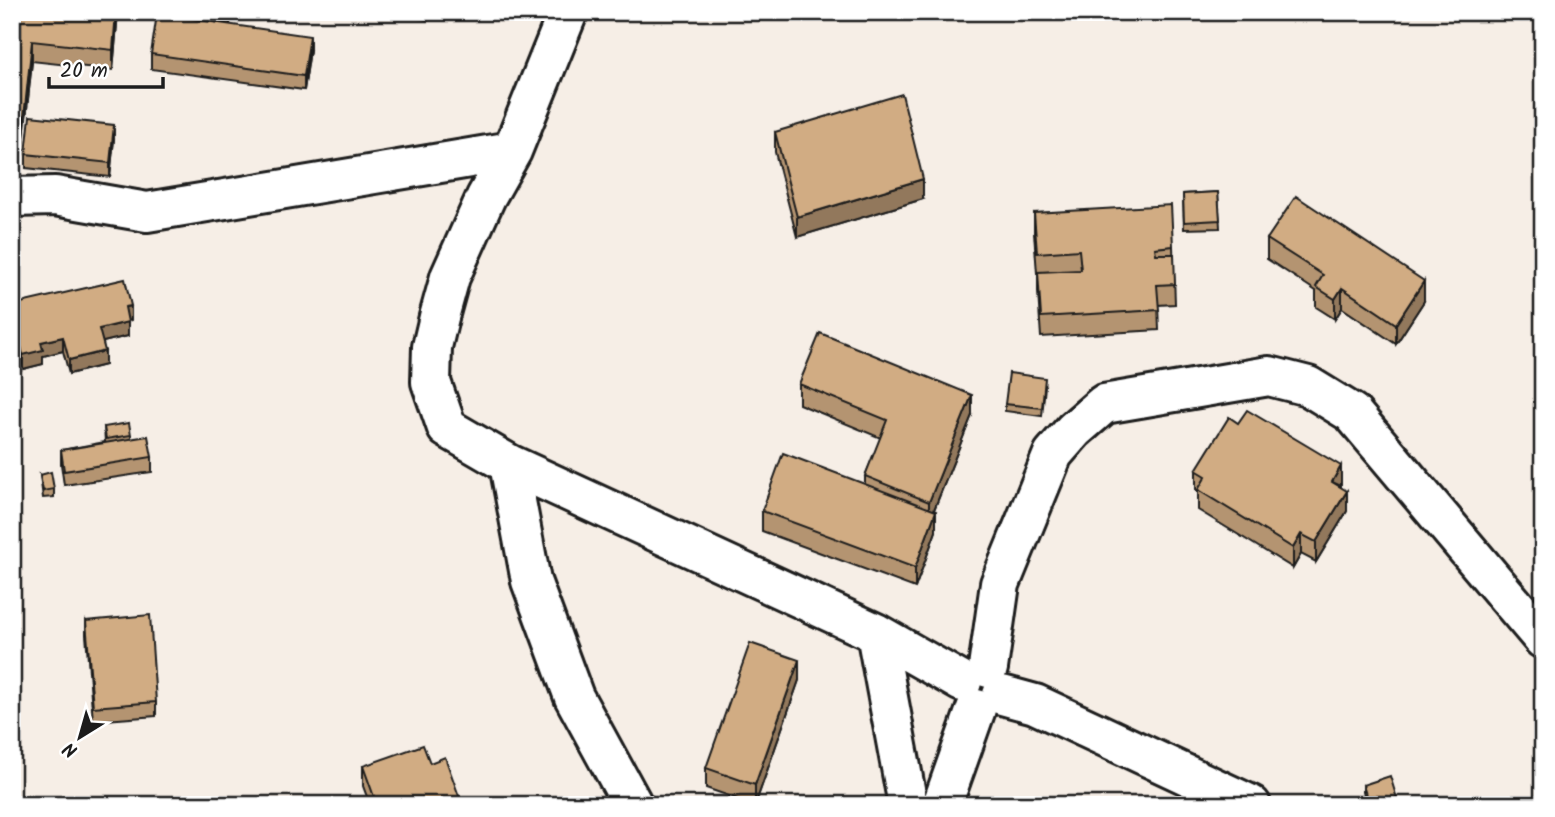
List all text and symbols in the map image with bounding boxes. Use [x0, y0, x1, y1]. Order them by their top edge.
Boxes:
scale bar [49, 46, 163, 90]
text: 20 m [60, 55, 108, 88]
north arrow [46, 702, 116, 772]
text: N [57, 733, 85, 765]

